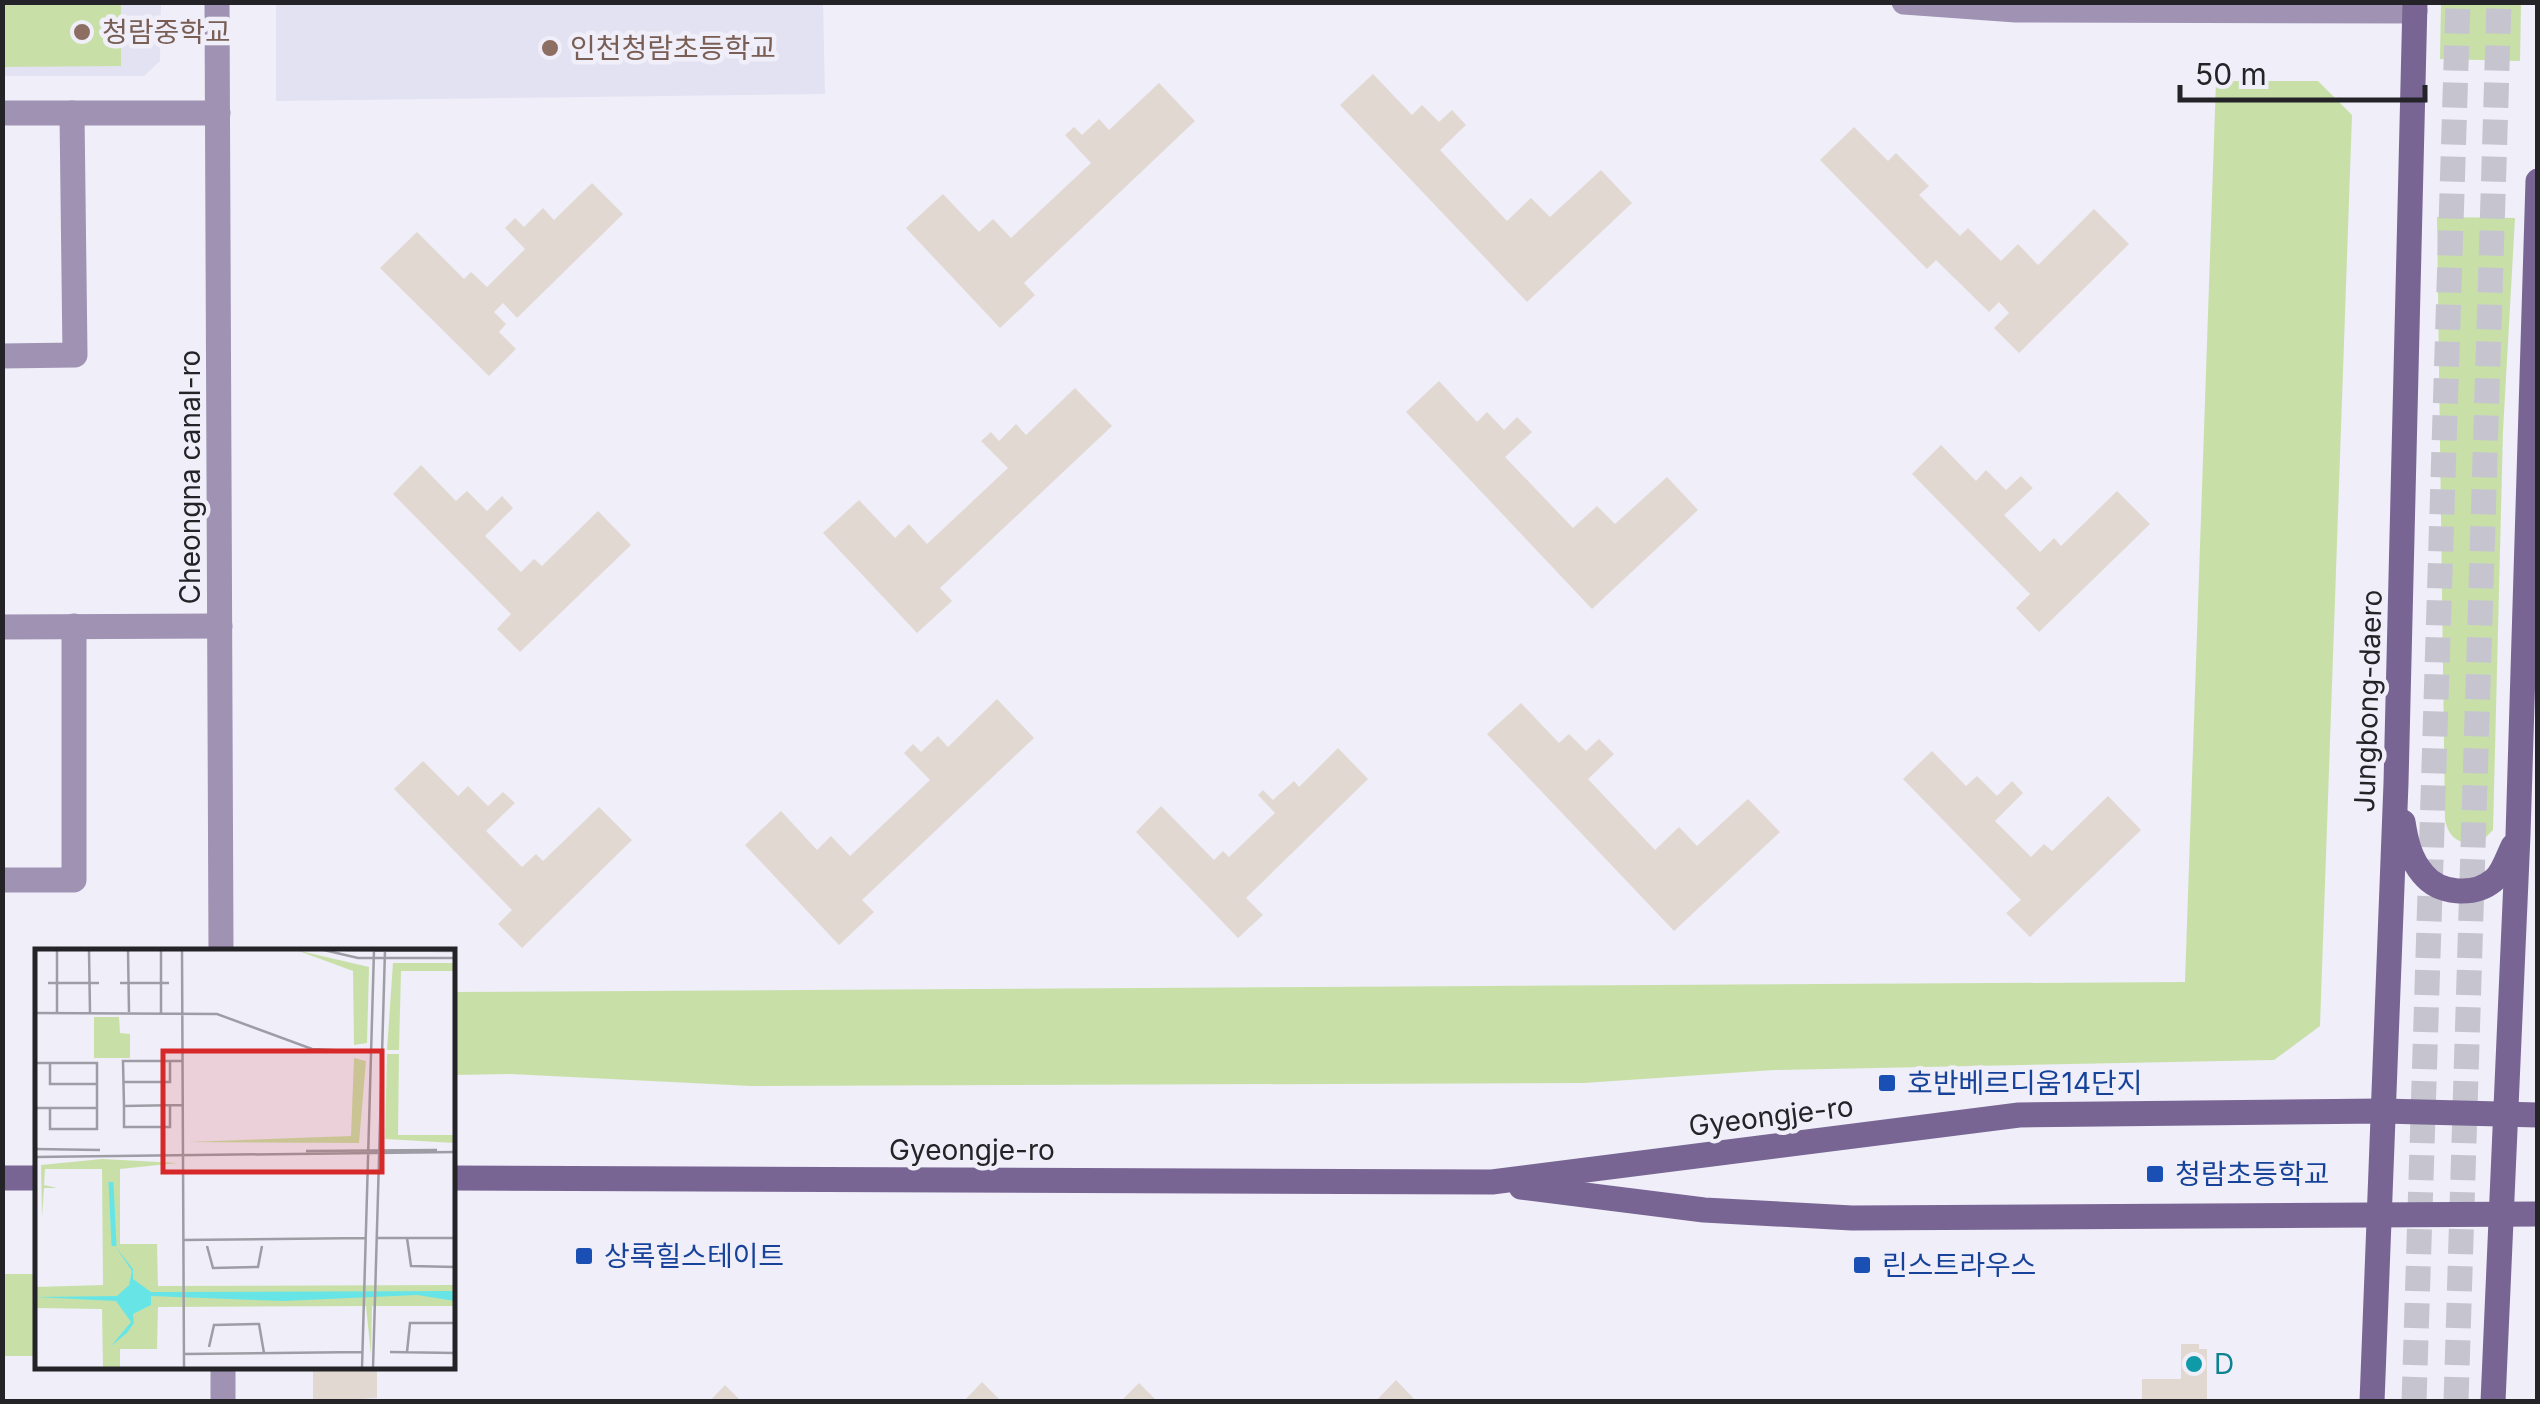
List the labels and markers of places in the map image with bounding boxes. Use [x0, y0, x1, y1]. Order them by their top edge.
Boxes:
place label: 청람중학교 [102, 15, 231, 49]
marker: 청람중학교 [71, 21, 93, 43]
place label: 인천청람초등학교 [570, 31, 776, 65]
marker: 인천청람초등학교 [539, 37, 561, 59]
place label: 호반베르디움14단지 [1907, 1066, 2143, 1100]
marker: 호반베르디움14단지 [1876, 1072, 1898, 1094]
place label: 청람초등학교 [2175, 1157, 2330, 1191]
marker: 청람초등학교 [2144, 1163, 2166, 1185]
place label: 상록힐스테이트 [604, 1239, 784, 1273]
marker: 상록힐스테이트 [573, 1245, 595, 1267]
place label: 린스트라우스 [1882, 1248, 2037, 1282]
marker: 린스트라우스 [1851, 1254, 1873, 1276]
place label: D [2214, 1347, 2234, 1381]
marker: D [2183, 1353, 2205, 1375]

